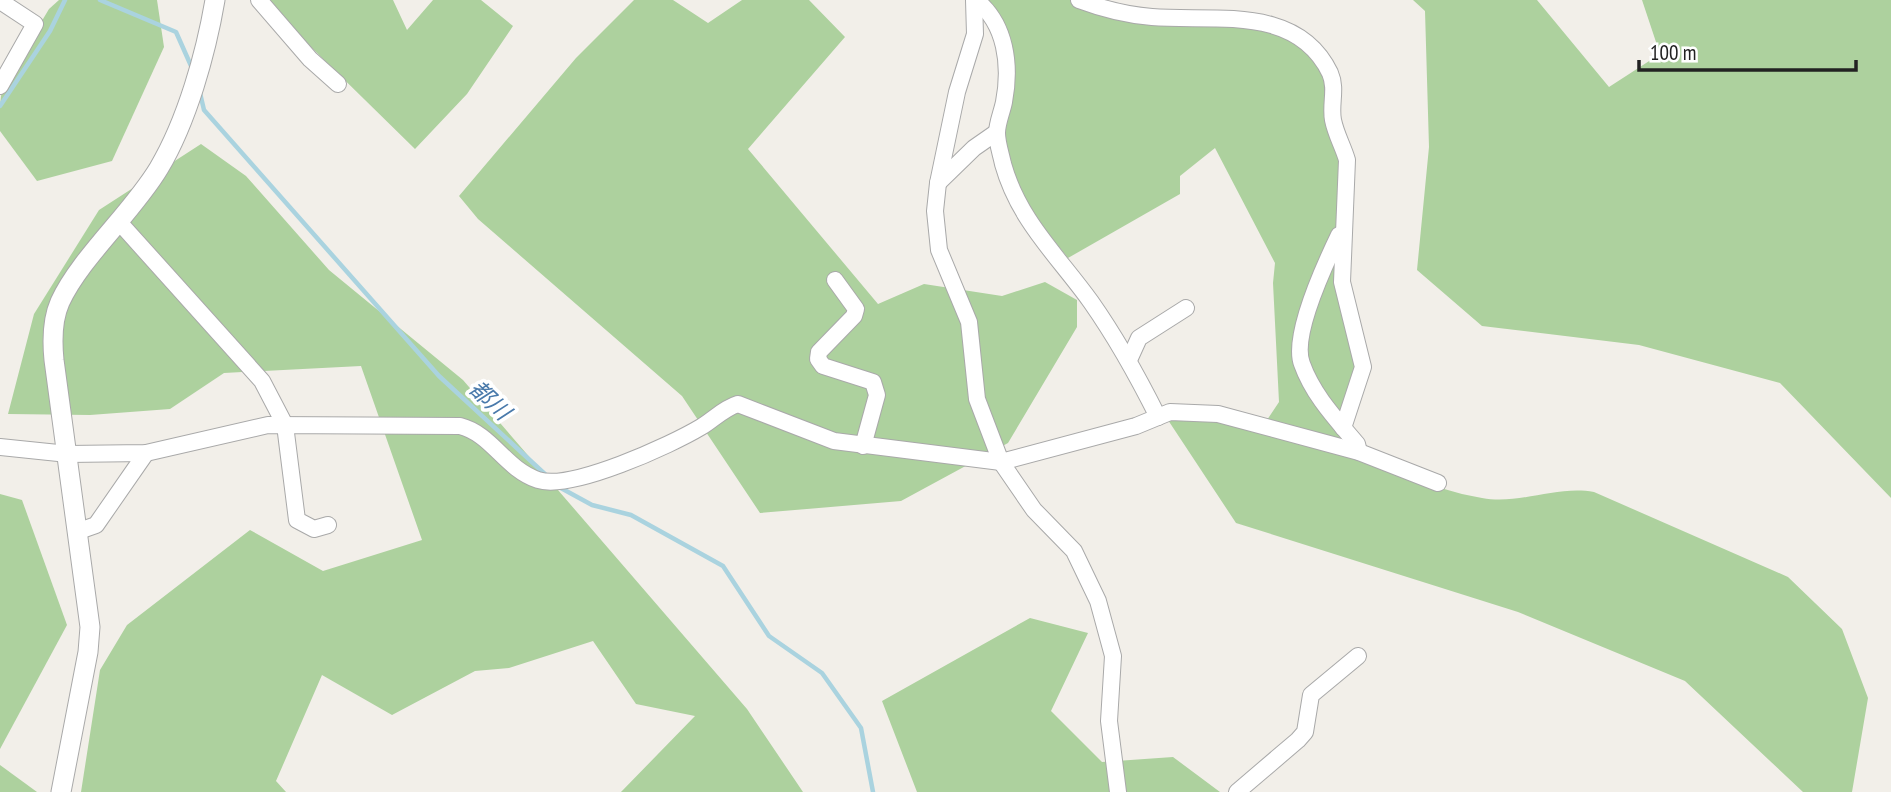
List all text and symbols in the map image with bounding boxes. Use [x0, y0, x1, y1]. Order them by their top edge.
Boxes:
scale bar [1639, 28, 1856, 72]
text: 100 m [1650, 39, 1696, 66]
water label: 都川 [464, 373, 519, 428]

